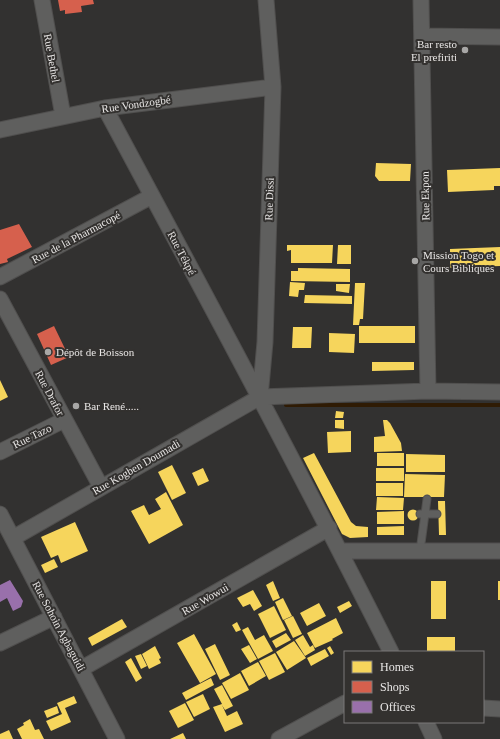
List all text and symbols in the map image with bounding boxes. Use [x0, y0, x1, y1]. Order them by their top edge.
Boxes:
street label: Rue Bethel [42, 33, 62, 83]
place label: Bar resto El prefiriti [411, 38, 457, 63]
marker: Bar resto El prefiriti [460, 45, 470, 55]
street label: Rue Vondzogbé [101, 93, 171, 115]
street label: Rue Ekpon [419, 171, 431, 221]
street label: Rue Dissi [262, 177, 276, 221]
street label: Rue de la Pharmacopé [30, 208, 122, 265]
street label: Rue Tékpé [165, 229, 199, 277]
place label: Mission Togo et Cours Bibliques [423, 249, 494, 274]
marker: Mission Togo et Cours Bibliques [410, 256, 420, 266]
place label: Dépôt de Boisson [56, 346, 135, 358]
marker: Dépôt de Boisson [43, 347, 53, 357]
street label: Rue Drafor [33, 368, 67, 418]
place label: Bar René..... [84, 400, 139, 412]
marker: Bar René..... [71, 401, 81, 411]
street label: Rue Tazo [11, 421, 54, 450]
street label: Rue Kogben Doumadi [90, 437, 182, 497]
street label: Rue Sohoin Agbaguidi [30, 579, 88, 673]
street label: Rue Wowui [180, 581, 230, 617]
legend [344, 651, 484, 723]
text: Homes [380, 660, 414, 674]
text: Shops [380, 680, 410, 694]
text: Offices [380, 700, 415, 714]

